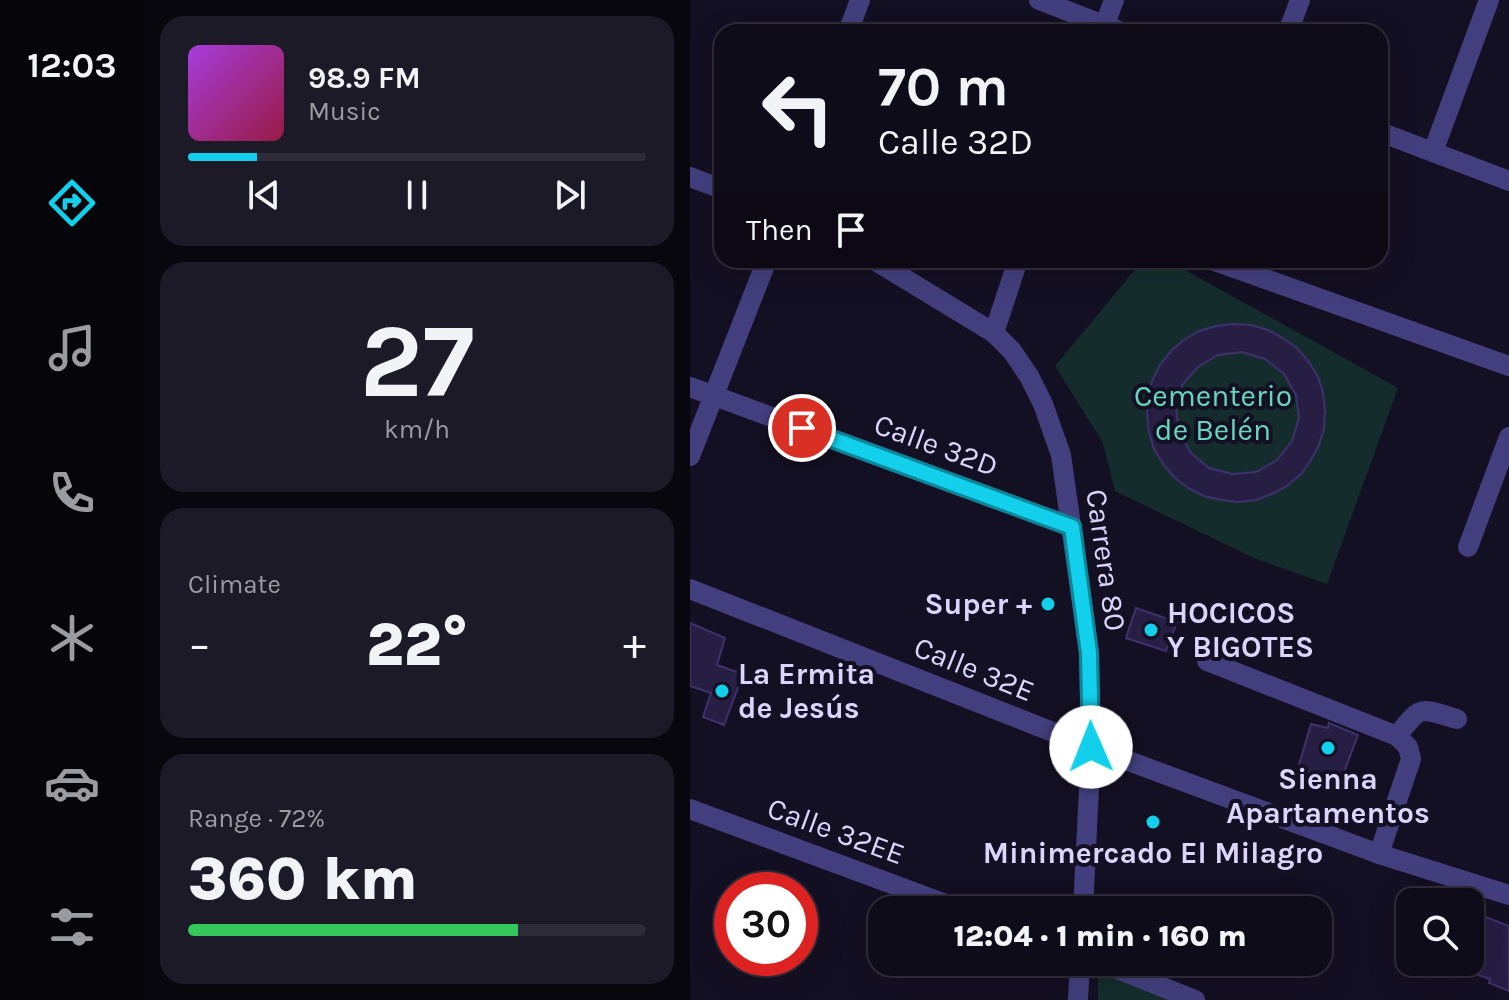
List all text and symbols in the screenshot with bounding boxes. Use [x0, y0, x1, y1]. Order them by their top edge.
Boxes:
text: 12:03 [27, 44, 117, 86]
text: 70 m [878, 54, 1009, 119]
icon: left [746, 56, 850, 160]
text: 98.9 FM [308, 60, 421, 96]
text: Music [308, 96, 381, 127]
text: Calle 32D [878, 121, 1033, 163]
icon: previous [242, 173, 286, 217]
icon: pause [395, 173, 439, 217]
icon: next [548, 173, 592, 217]
icon: directions [44, 175, 100, 231]
icon: arrive [829, 208, 873, 252]
text: Then [746, 212, 813, 248]
text: 27 [360, 301, 474, 422]
icon: music [44, 320, 100, 376]
park label: Cementerio de Belén [1134, 378, 1292, 448]
pin [768, 394, 836, 462]
icon: arrive [780, 406, 824, 450]
street label: Calle 32D [869, 406, 1003, 484]
text: km/h [384, 414, 450, 445]
icon: phone [44, 465, 100, 521]
street label: Carrera 80 [1078, 487, 1134, 633]
text: Climate [188, 569, 281, 600]
place label: Super + [924, 586, 1032, 622]
marker: Super + [1039, 595, 1057, 613]
place label: HOCICOS Y BIGOTES [1167, 595, 1314, 665]
icon: climate [44, 610, 100, 666]
text: 22° [366, 610, 468, 680]
text: − [188, 619, 211, 670]
text: + [623, 619, 646, 670]
marker: HOCICOS Y BIGOTES [1142, 621, 1160, 639]
street label: Calle 32E [909, 629, 1039, 709]
place label: La Ermita de Jesús [738, 656, 875, 726]
marker: La Ermita de Jesús [713, 682, 731, 700]
position arrow [1049, 705, 1133, 789]
marker: Sienna Apartamentos [1319, 739, 1337, 757]
icon: car [44, 755, 100, 811]
place label: Sienna Apartamentos [1226, 761, 1430, 831]
street label: Calle 32EE [763, 790, 909, 872]
text: Range · 72% [188, 803, 325, 834]
marker: Minimercado El Milagro [1144, 813, 1162, 831]
place label: Minimercado El Milagro [983, 835, 1323, 871]
text: 360 km [188, 844, 418, 914]
speed limit sign: 30 [714, 872, 818, 976]
map controls [1396, 888, 1484, 976]
button: search [1396, 888, 1484, 976]
icon: filters [44, 899, 100, 955]
text: 12:04 · 1 min · 160 m [953, 918, 1247, 954]

